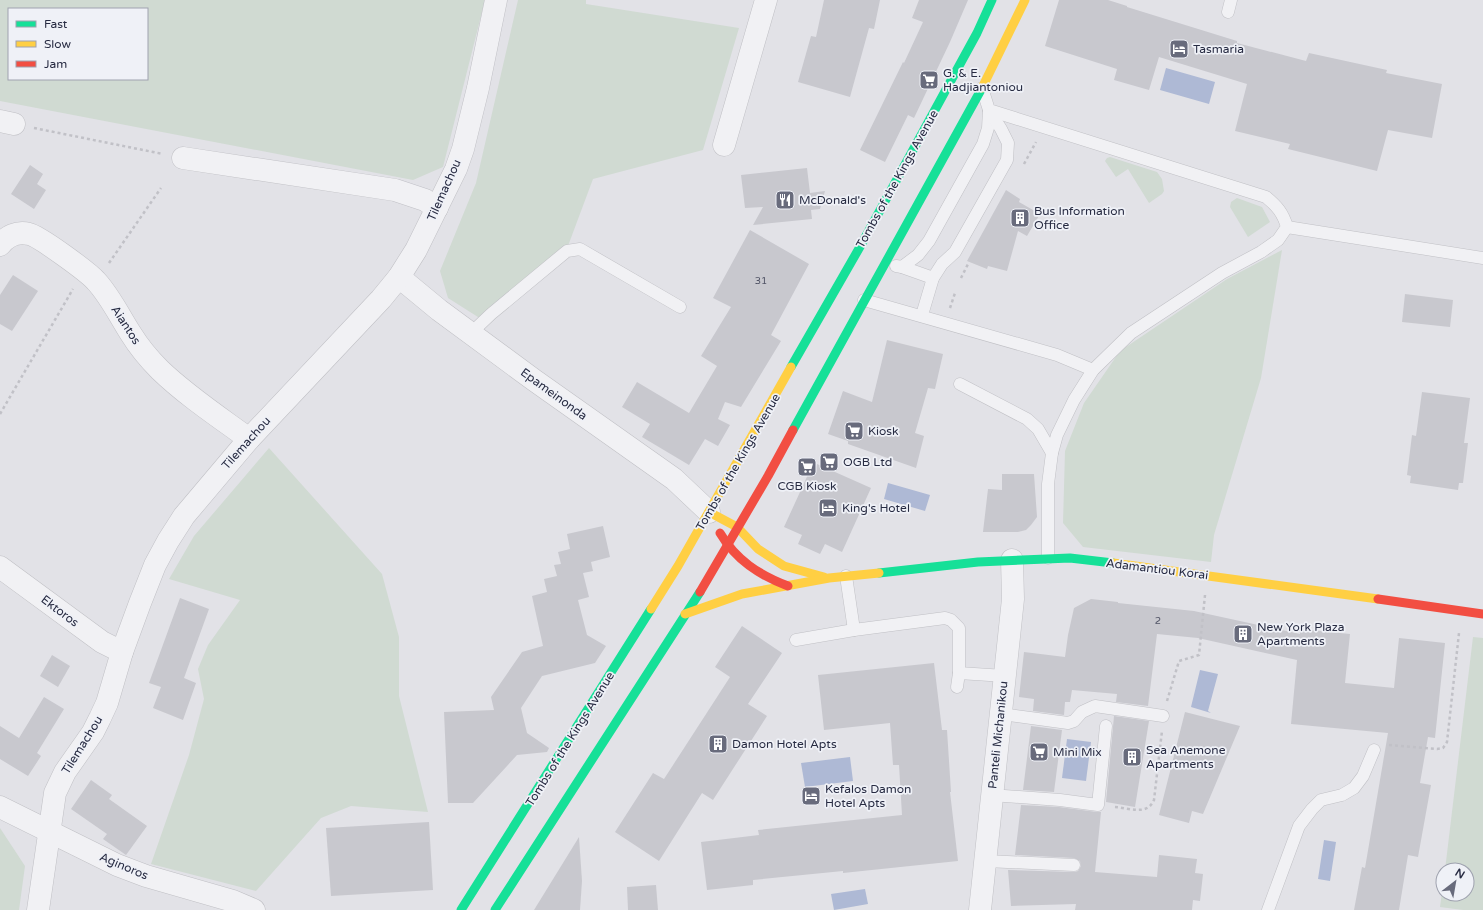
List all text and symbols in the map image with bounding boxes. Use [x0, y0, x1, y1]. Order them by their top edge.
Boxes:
legend [8, 8, 148, 80]
text: Fast [44, 17, 68, 31]
text: Slow [44, 37, 71, 51]
hotel icon: Tasmaria [1168, 38, 1190, 60]
place label: Tasmaria [1193, 42, 1244, 56]
text: Jam [44, 57, 67, 71]
place label: G. & E. Hadjiantoniou [943, 66, 1023, 94]
supermarket icon: G. & E. Hadjiantoniou [918, 69, 940, 91]
street label: Tombs of the Kings Avenue [853, 107, 941, 251]
street label: Tilemachou [424, 157, 464, 223]
restaurant icon: McDonald's [774, 189, 796, 211]
place label: McDonald's [799, 193, 866, 207]
place label: Bus Information Office [1034, 204, 1125, 232]
building icon: Bus Information Office [1009, 207, 1031, 229]
house number: 31 [755, 275, 767, 287]
street label: Aiantos [108, 303, 144, 347]
street label: Epameinonda [518, 365, 590, 423]
street label: Tombs of the Kings Avenue [693, 391, 783, 533]
street label: Tilemachou [219, 414, 273, 472]
supermarket icon: Kiosk [843, 420, 865, 442]
place label: Kiosk [868, 424, 899, 438]
supermarket icon: OGB Ltd [818, 451, 840, 473]
place label: OGB Ltd [843, 455, 892, 469]
supermarket icon: CGB Kiosk [796, 456, 818, 478]
place label: CGB Kiosk [777, 479, 837, 493]
hotel icon: King's Hotel [817, 497, 839, 519]
place label: King's Hotel [842, 501, 910, 515]
street label: Adamantiou Korai [1105, 556, 1209, 582]
street label: Ektoros [38, 592, 82, 630]
house number: 2 [1155, 615, 1161, 627]
place label: New York Plaza Apartments [1257, 620, 1345, 648]
building icon: New York Plaza Apartments [1232, 623, 1254, 645]
street label: Tombs of the Kings Avenue [523, 669, 617, 809]
street label: Panteli Michanikou [985, 680, 1011, 790]
street label: Tilemachou [59, 713, 105, 777]
building icon: Damon Hotel Apts [707, 733, 729, 755]
place label: Damon Hotel Apts [732, 737, 837, 751]
supermarket icon: Mini Mix [1028, 741, 1050, 763]
place label: Sea Anemone Apartments [1146, 743, 1226, 771]
place label: Mini Mix [1053, 745, 1102, 759]
building icon: Sea Anemone Apartments [1121, 746, 1143, 768]
place label: Kefalos Damon Hotel Apts [825, 782, 911, 810]
hotel icon: Kefalos Damon Hotel Apts [800, 785, 822, 807]
street label: Aginoros [98, 850, 151, 883]
north arrow [1435, 862, 1475, 902]
text: N [1453, 866, 1467, 882]

